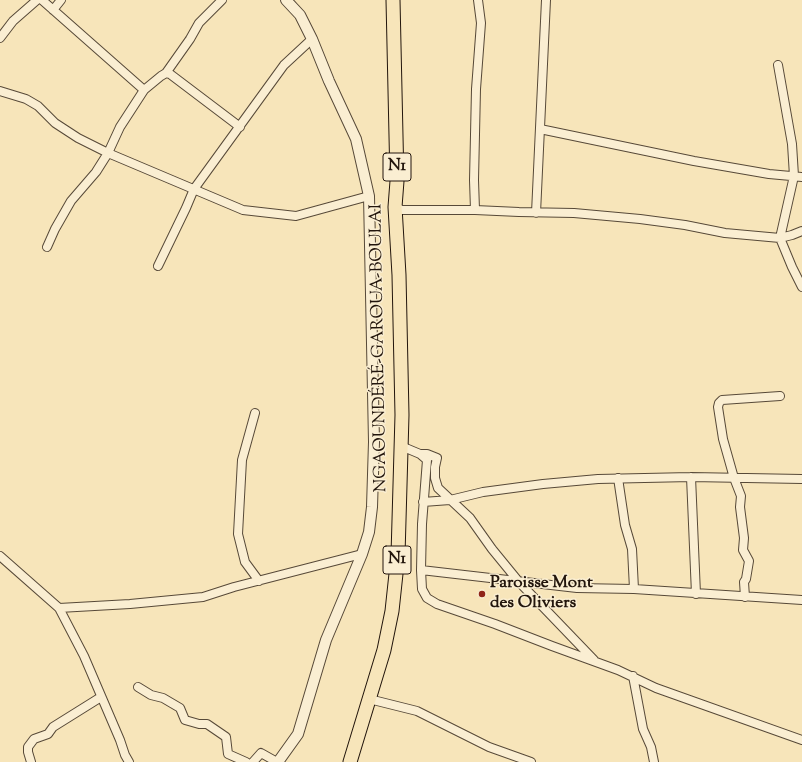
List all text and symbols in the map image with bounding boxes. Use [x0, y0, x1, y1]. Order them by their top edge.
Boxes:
road number: N1 [383, 153, 411, 181]
street label: NGAOUNDÉRÉ-GAROUA-BOULAI [367, 204, 393, 492]
road number: N1 [383, 546, 411, 574]
place label: Paroisse Mont des Oliviers [490, 574, 593, 614]
marker: Paroisse Mont des Oliviers [477, 589, 487, 599]

